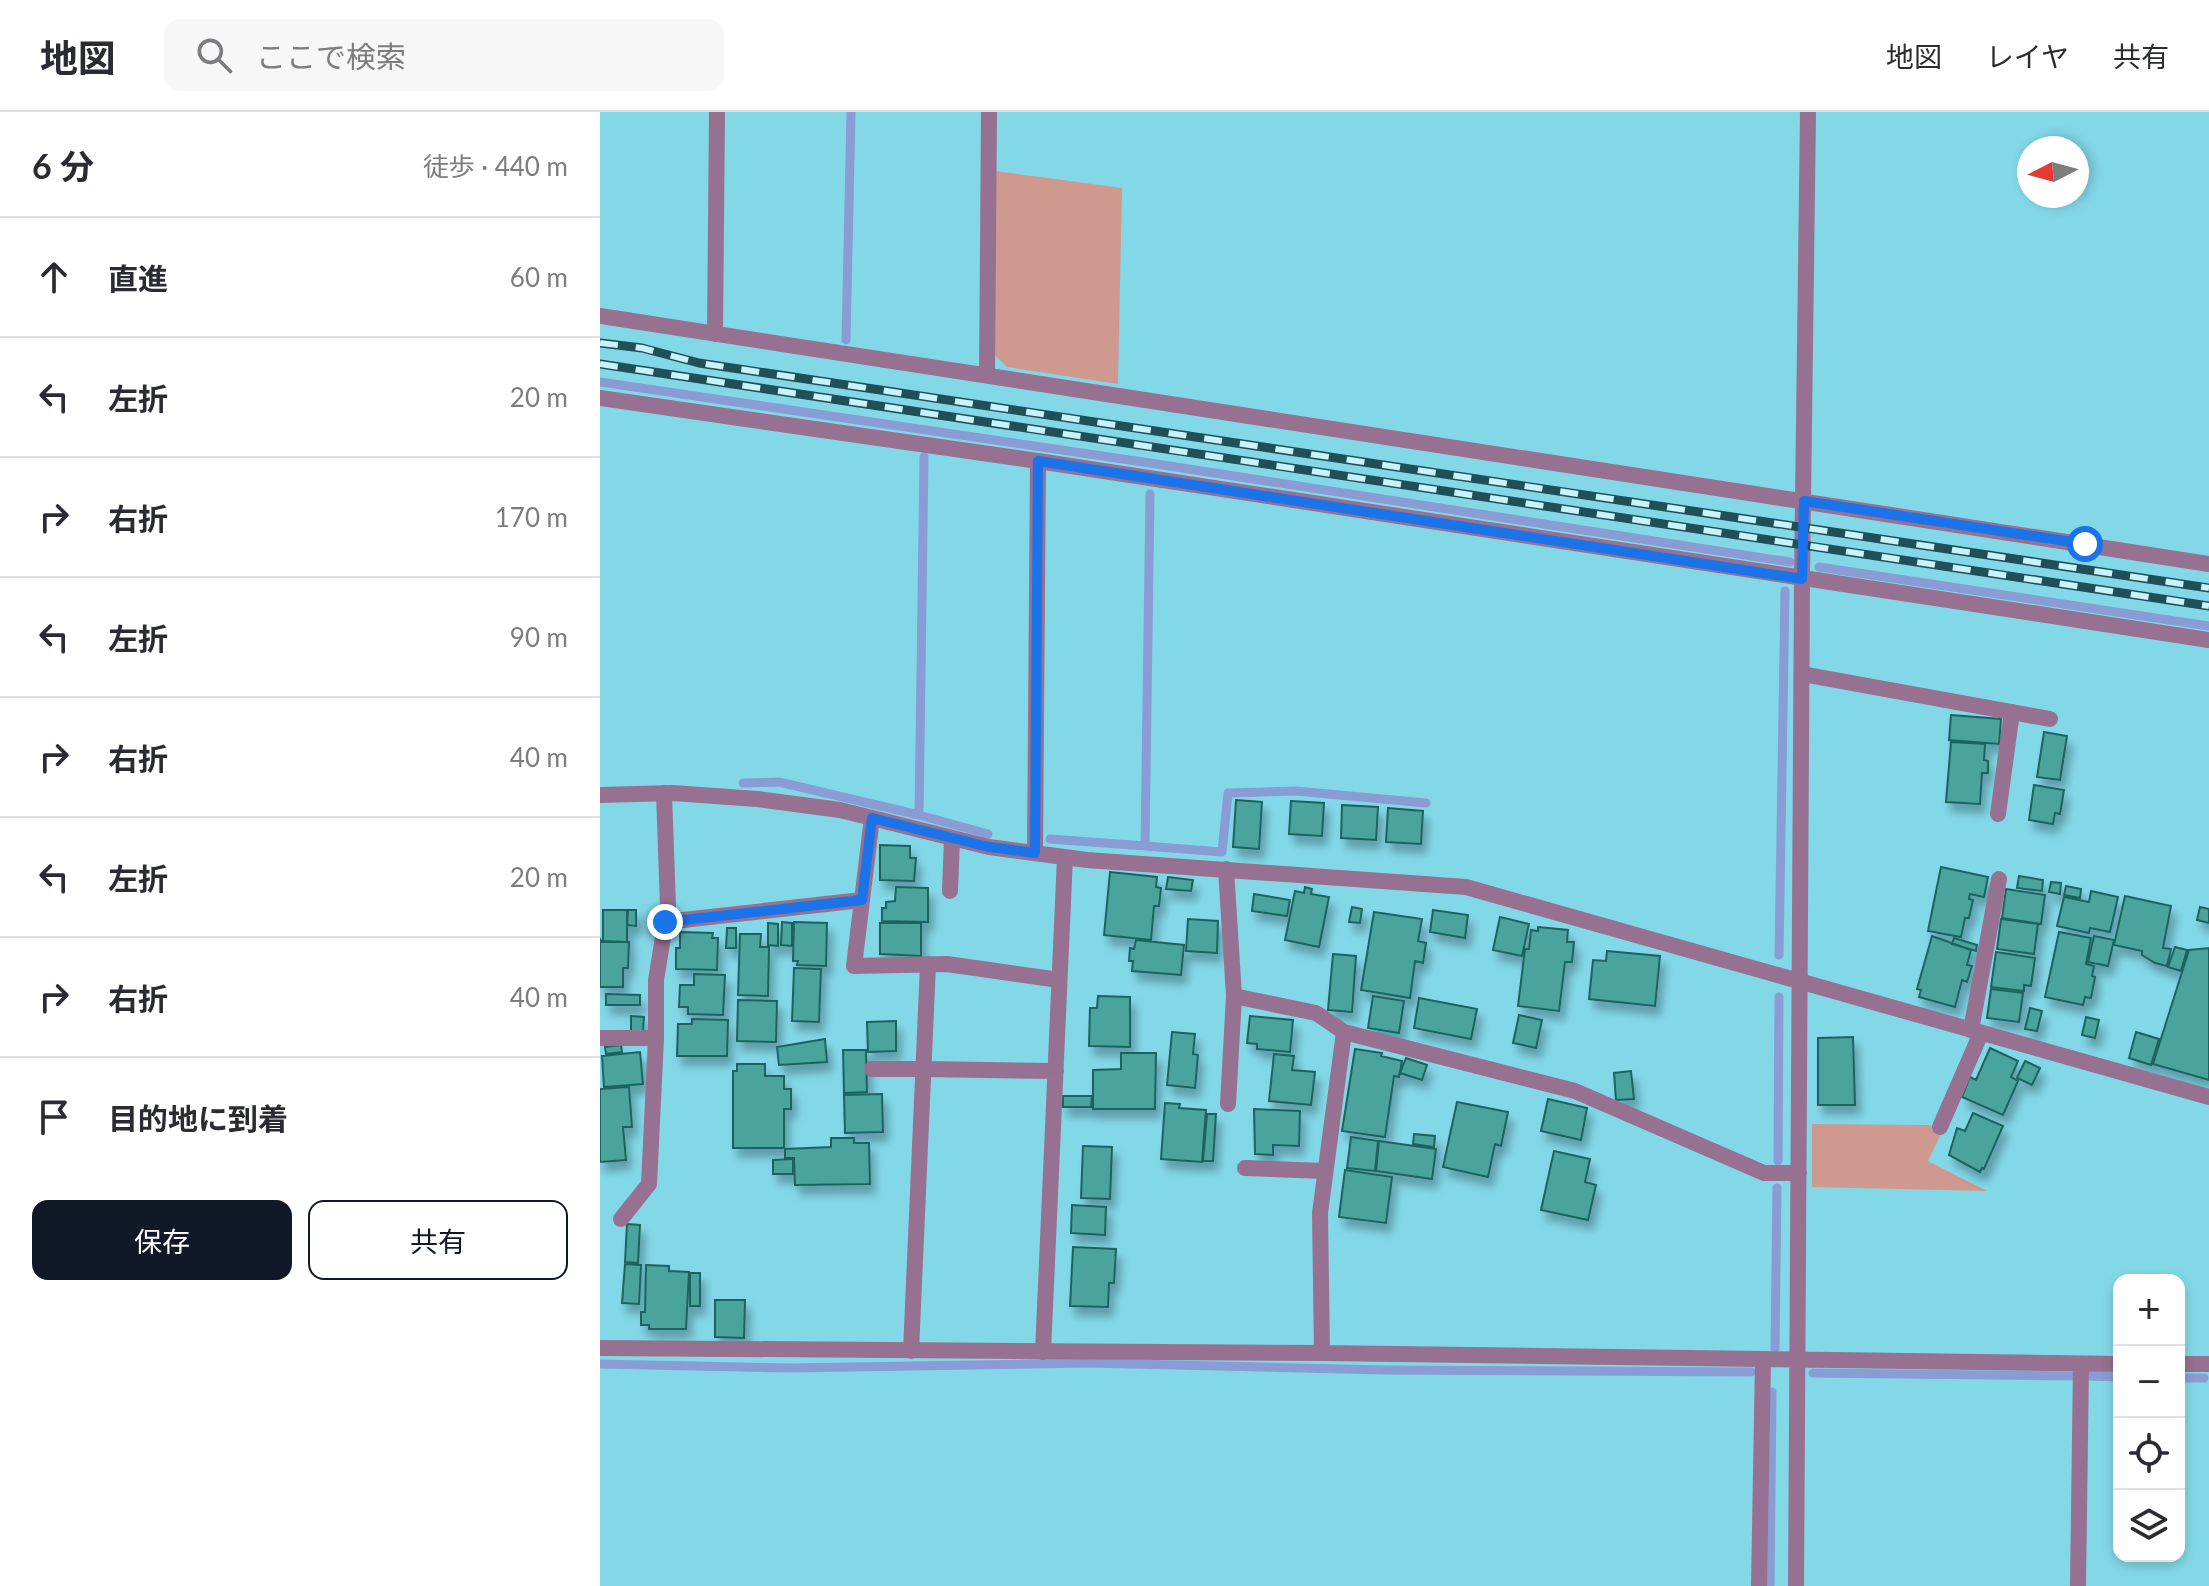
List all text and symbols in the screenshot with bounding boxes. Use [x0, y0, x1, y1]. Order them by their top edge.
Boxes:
search box [164, 19, 724, 91]
icon: search [192, 33, 236, 77]
text: 地図 [40, 34, 116, 80]
text: ここで検索 [256, 38, 406, 74]
text: 地図 [1886, 39, 1942, 73]
text: レイヤ [1986, 39, 2069, 73]
text: 共有 [2113, 39, 2169, 73]
north arrow [2017, 136, 2089, 208]
text: 6 分 [32, 145, 94, 186]
text: 徒歩 · 440 m [423, 150, 568, 182]
icon: ahead [32, 255, 76, 299]
text: 直進 [108, 260, 168, 296]
text: 60 m [510, 261, 568, 293]
icon: left [32, 375, 76, 419]
text: 左折 [108, 380, 168, 416]
text: 20 m [510, 381, 568, 413]
icon: right [32, 495, 76, 539]
text: 右折 [108, 500, 168, 536]
text: 170 m [495, 501, 568, 533]
route start [2067, 526, 2103, 562]
icon: left [32, 615, 76, 659]
text: 左折 [108, 620, 168, 656]
text: 90 m [510, 621, 568, 653]
icon: right [32, 735, 76, 779]
text: 右折 [108, 740, 168, 776]
text: 40 m [510, 741, 568, 773]
icon: left [32, 855, 76, 899]
text: 左折 [108, 860, 168, 896]
text: 20 m [510, 861, 568, 893]
route end [647, 904, 683, 940]
icon: right [32, 975, 76, 1019]
text: 右折 [108, 980, 168, 1016]
text: 40 m [510, 981, 568, 1013]
icon: arrive [32, 1095, 76, 1139]
text: 目的地に到着 [108, 1100, 288, 1136]
button: 保存 [32, 1200, 292, 1280]
button: 共有 [308, 1200, 568, 1280]
map controls [2113, 1274, 2185, 1562]
button: + [2113, 1274, 2185, 1346]
button: − [2113, 1346, 2185, 1418]
button: locate [2113, 1418, 2185, 1490]
button: layers [2113, 1490, 2185, 1562]

